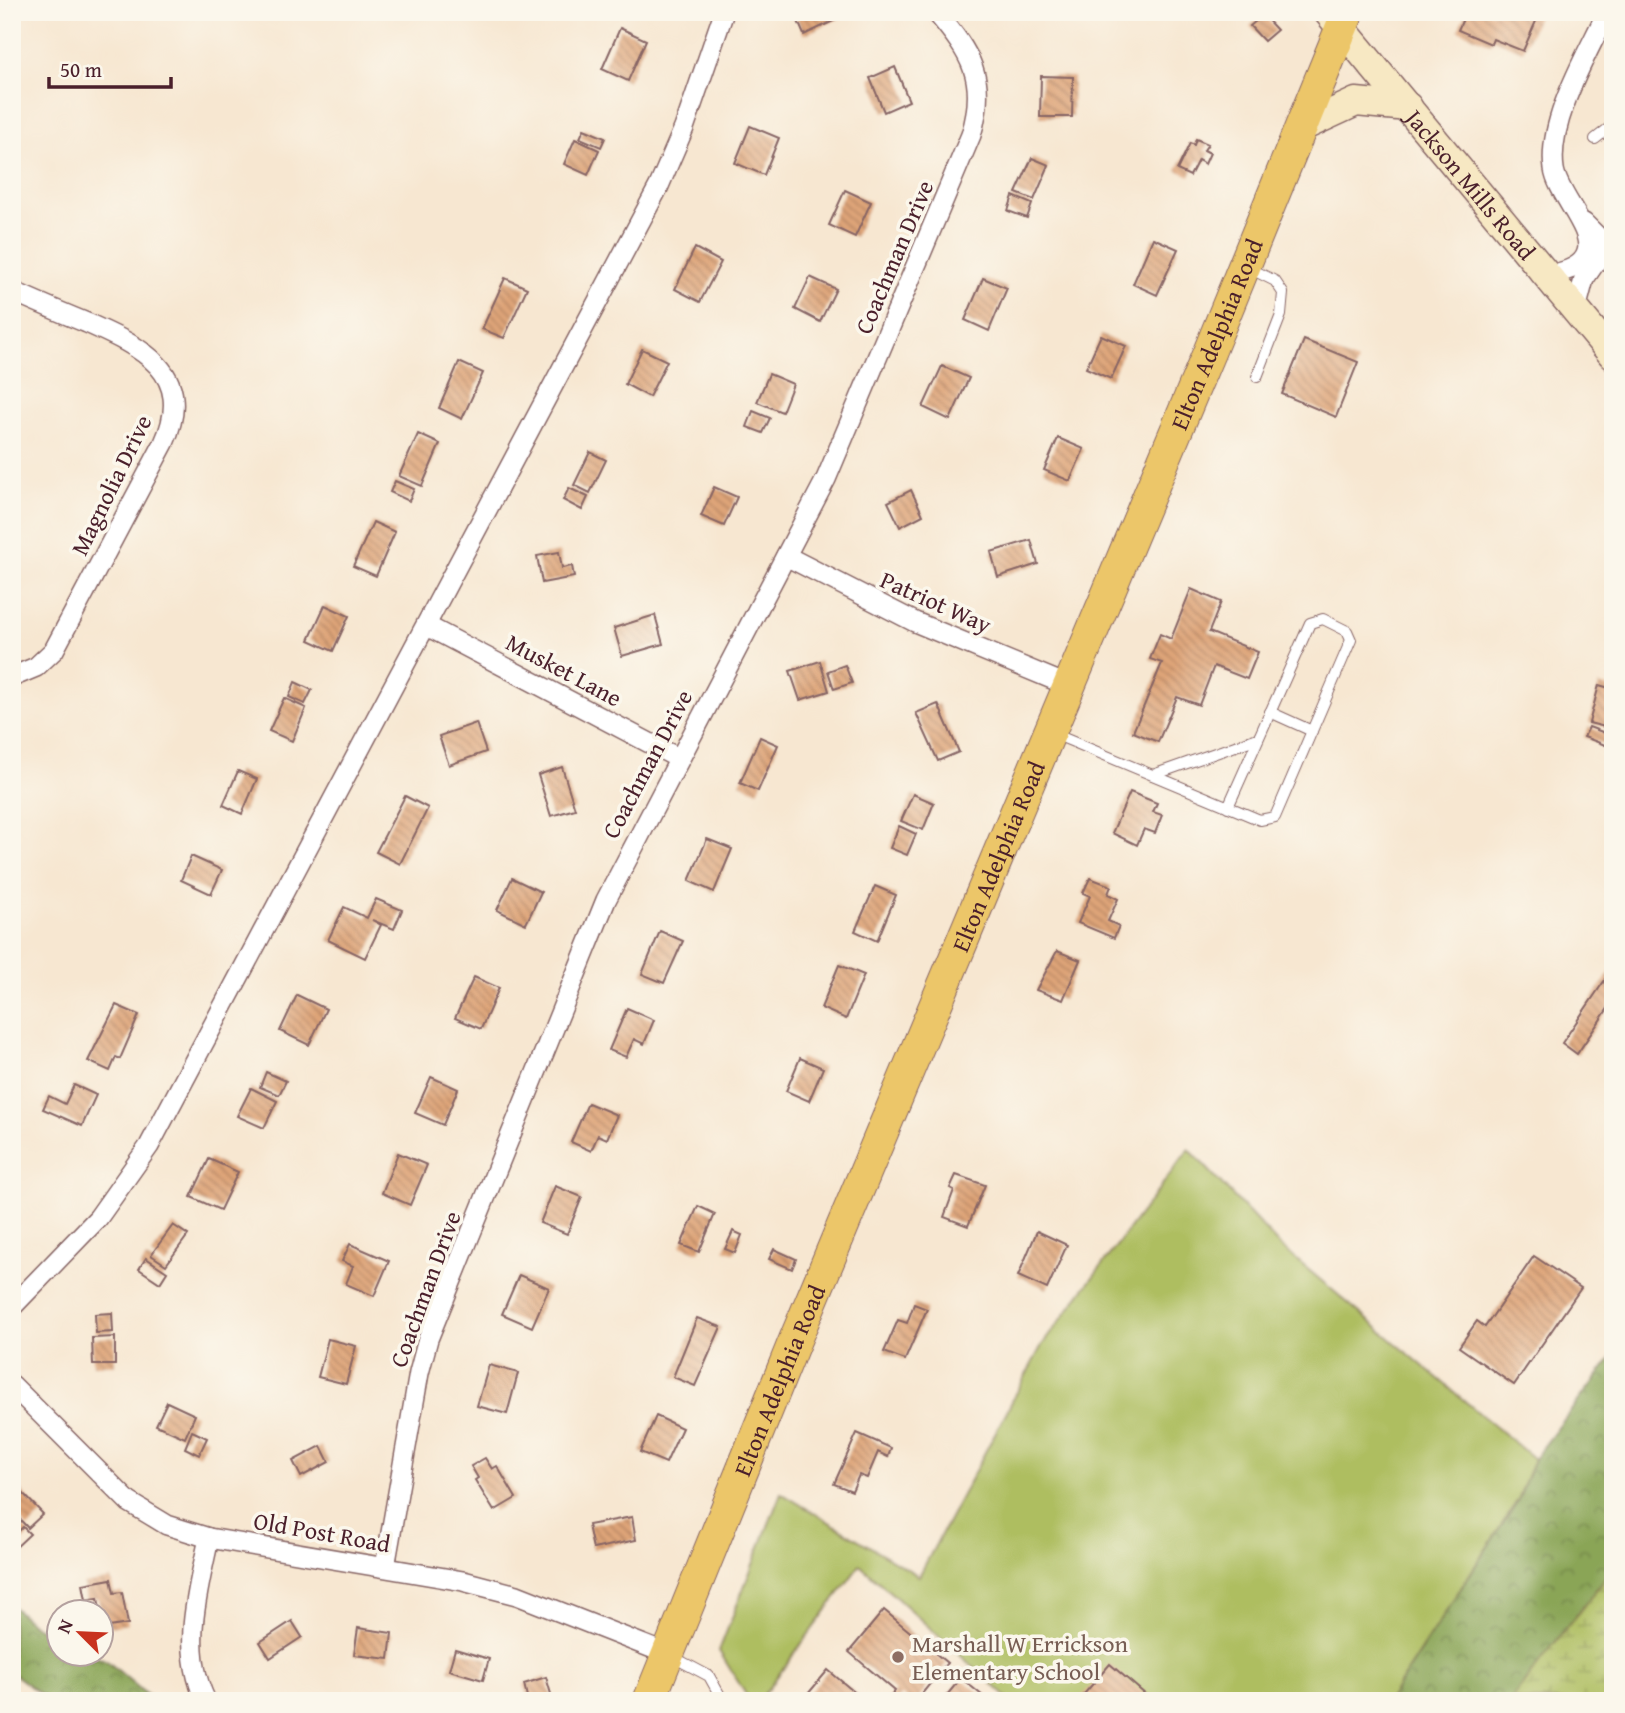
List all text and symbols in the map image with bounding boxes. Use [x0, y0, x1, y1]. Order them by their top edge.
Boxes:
scale bar [49, 46, 172, 90]
text: 50 m [60, 54, 102, 85]
street label: Jackson Mills Road [1396, 99, 1544, 268]
street label: Coachman Drive [846, 175, 942, 339]
street label: Elton Adelphia Road [1161, 233, 1271, 435]
street label: Magnolia Drive [62, 409, 160, 561]
street label: Patriot Way [875, 562, 997, 642]
street label: Musket Lane [500, 625, 628, 715]
street label: Coachman Drive [593, 683, 701, 845]
street label: Elton Adelphia Road [942, 755, 1053, 957]
street label: Coachman Drive [381, 1206, 469, 1372]
street label: Elton Adelphia Road [724, 1279, 834, 1481]
street label: Old Post Road [251, 1503, 393, 1561]
north arrow [46, 1598, 116, 1668]
text: N [49, 1614, 80, 1638]
place label: Marshall W Errickson Elementary School [912, 1626, 1129, 1689]
marker: Marshall W Errickson Elementary School [890, 1649, 906, 1665]

